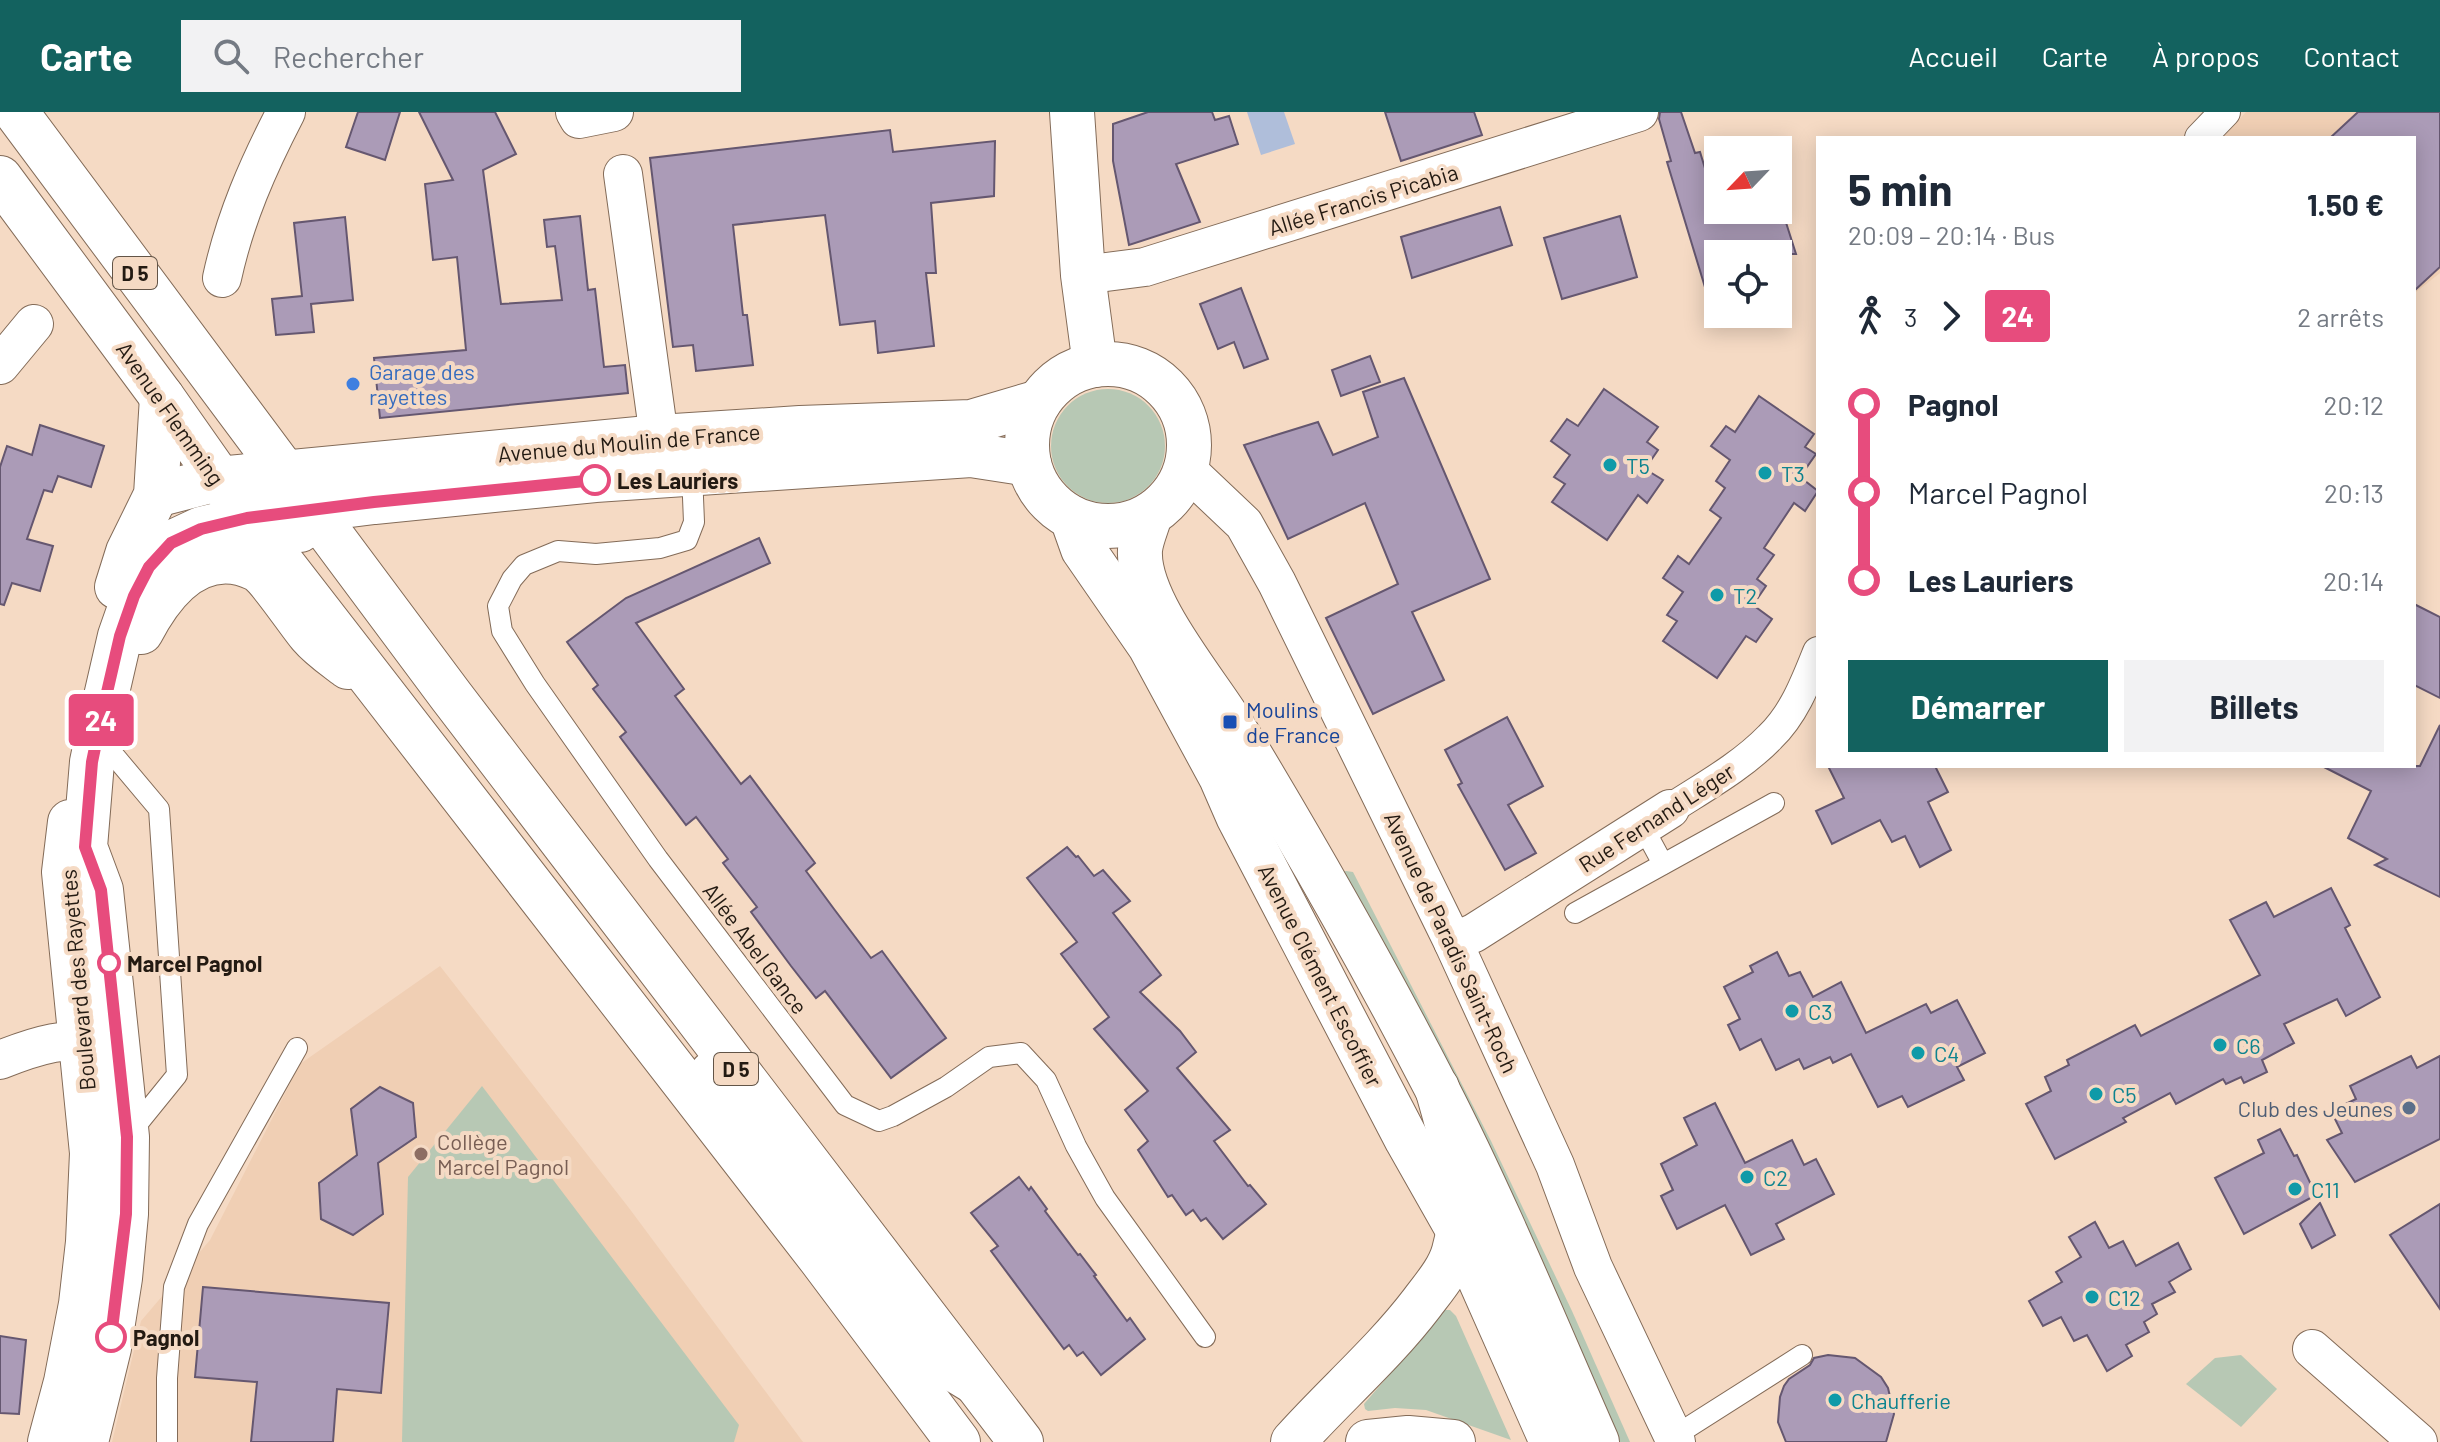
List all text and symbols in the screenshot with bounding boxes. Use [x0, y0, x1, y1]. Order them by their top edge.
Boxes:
search box [181, 20, 741, 92]
text: Carte [40, 33, 133, 79]
icon: search [209, 34, 253, 78]
text: Rechercher [273, 38, 424, 74]
text: Accueil [1908, 39, 1998, 73]
text: Carte [2042, 39, 2108, 73]
text: À propos [2152, 39, 2259, 73]
text: Contact [2303, 39, 2400, 73]
north arrow [1704, 136, 1792, 224]
map controls [1704, 136, 1792, 328]
street label: Allée Francis Picabia [1265, 158, 1461, 240]
text: 5 min [1848, 162, 1953, 215]
text: 1.50 € [2307, 186, 2384, 222]
text: 20:09 – 20:14 · Bus [1848, 219, 2055, 250]
button: locate [1704, 240, 1792, 328]
road number: D 5 [113, 257, 157, 289]
icon: walk [1848, 294, 1892, 338]
icon: forward [1929, 294, 1973, 338]
text: 24 [2001, 299, 2034, 333]
text: 3 [1904, 301, 1917, 332]
text: 2 arrêts [2297, 301, 2384, 332]
street label: Avenue Flemming [112, 336, 230, 490]
place label: Garage des rayettes [369, 358, 475, 409]
marker: Garage des rayettes [344, 375, 362, 393]
text: Pagnol [1908, 386, 1999, 422]
text: 20:12 [2324, 389, 2384, 420]
street label: Avenue du Moulin de France [497, 418, 761, 466]
place label: T5 [1626, 452, 1650, 478]
marker: T5 [1601, 456, 1619, 474]
place label: T3 [1781, 460, 1805, 486]
marker: T3 [1756, 464, 1774, 482]
marker: Les Lauriers [580, 465, 610, 495]
place label: Les Lauriers [617, 467, 738, 493]
text: Marcel Pagnol [1908, 474, 2088, 510]
text: 20:13 [2324, 477, 2384, 508]
text: Les Lauriers [1908, 562, 2074, 598]
text: 20:14 [2323, 565, 2384, 596]
place label: T2 [1733, 582, 1757, 608]
marker: T2 [1708, 586, 1726, 604]
button: Démarrer [1848, 660, 2108, 752]
button: Billets [2124, 660, 2384, 752]
line badge: 24 [65, 694, 137, 746]
place label: Moulins de France [1246, 696, 1340, 747]
text: 24 [85, 703, 117, 737]
marker: Moulins de France [1221, 713, 1239, 731]
street label: Rue Fernand Léger [1574, 757, 1738, 877]
street label: Avenue de Paradis Saint-Roch [1380, 807, 1524, 1077]
street label: Avenue Clément Escoffier [1254, 859, 1388, 1091]
street label: Boulevard des Rayettes [54, 868, 100, 1092]
street label: Allée Abel Gance [698, 877, 814, 1019]
place label: Marcel Pagnol [127, 950, 262, 976]
marker: Marcel Pagnol [98, 952, 120, 974]
place label: C3 [1808, 998, 1833, 1024]
marker: C3 [1783, 1002, 1801, 1020]
place label: C6 [2236, 1032, 2261, 1058]
marker: C6 [2211, 1036, 2229, 1054]
place label: C4 [1934, 1040, 1959, 1066]
marker: C4 [1909, 1044, 1927, 1062]
road number: D 5 [714, 1053, 758, 1085]
place label: C5 [2112, 1081, 2137, 1107]
marker: C5 [2087, 1085, 2105, 1103]
place label: Club des Jeunes [2238, 1095, 2393, 1121]
marker: Club des Jeunes [2400, 1099, 2418, 1117]
place label: Collège Marcel Pagnol [437, 1128, 569, 1179]
marker: Collège Marcel Pagnol [412, 1145, 430, 1163]
place label: C2 [1763, 1164, 1788, 1190]
marker: C2 [1738, 1168, 1756, 1186]
place label: C11 [2311, 1176, 2340, 1202]
marker: C11 [2286, 1180, 2304, 1198]
place label: C12 [2108, 1284, 2141, 1310]
marker: C12 [2083, 1288, 2101, 1306]
marker: Pagnol [96, 1322, 126, 1352]
place label: Pagnol [133, 1324, 199, 1350]
place label: Chaufferie [1851, 1387, 1951, 1413]
marker: Chaufferie [1826, 1391, 1844, 1409]

